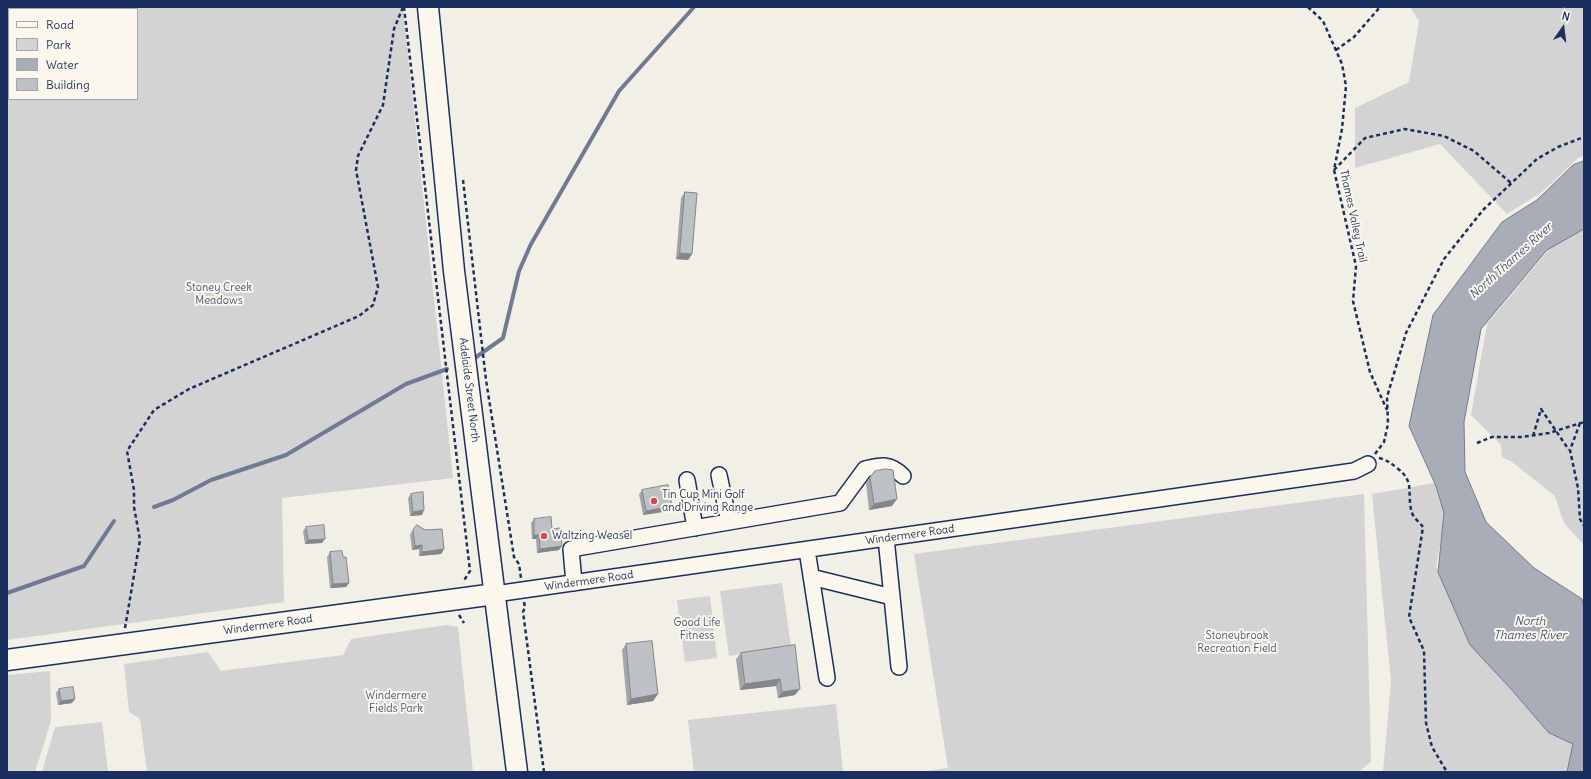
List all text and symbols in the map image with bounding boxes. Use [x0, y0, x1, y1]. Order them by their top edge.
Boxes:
legend [8, 8, 138, 100]
north arrow [1543, 8, 1583, 48]
text: N [1561, 9, 1571, 24]
text: Road [46, 17, 74, 32]
text: Park [46, 37, 71, 52]
text: Water [46, 57, 79, 72]
text: Building [46, 77, 90, 92]
street label: Thames Valley Trail [1337, 168, 1369, 264]
water label: North Thames River [1467, 220, 1555, 302]
park label: Stoney Creek Meadows [186, 281, 252, 307]
street label: Adelaide Street North [456, 337, 482, 443]
place label: Tin Cup Mini Golf and Driving Range [662, 488, 753, 514]
marker: Tin Cup Mini Golf and Driving Range [649, 496, 659, 506]
street label: Windermere Road [865, 522, 955, 548]
place label: Waltzing Weasel [552, 529, 632, 543]
marker: Waltzing Weasel [539, 531, 549, 541]
street label: Windermere Road [544, 568, 634, 594]
street label: Windermere Road [223, 612, 313, 638]
water label: North Thames River [1494, 615, 1566, 643]
park label: Good Life Fitness [673, 616, 721, 642]
park label: Stoneybrook Recreation Field [1197, 629, 1277, 655]
park label: Windermere Fields Park [365, 689, 427, 715]

